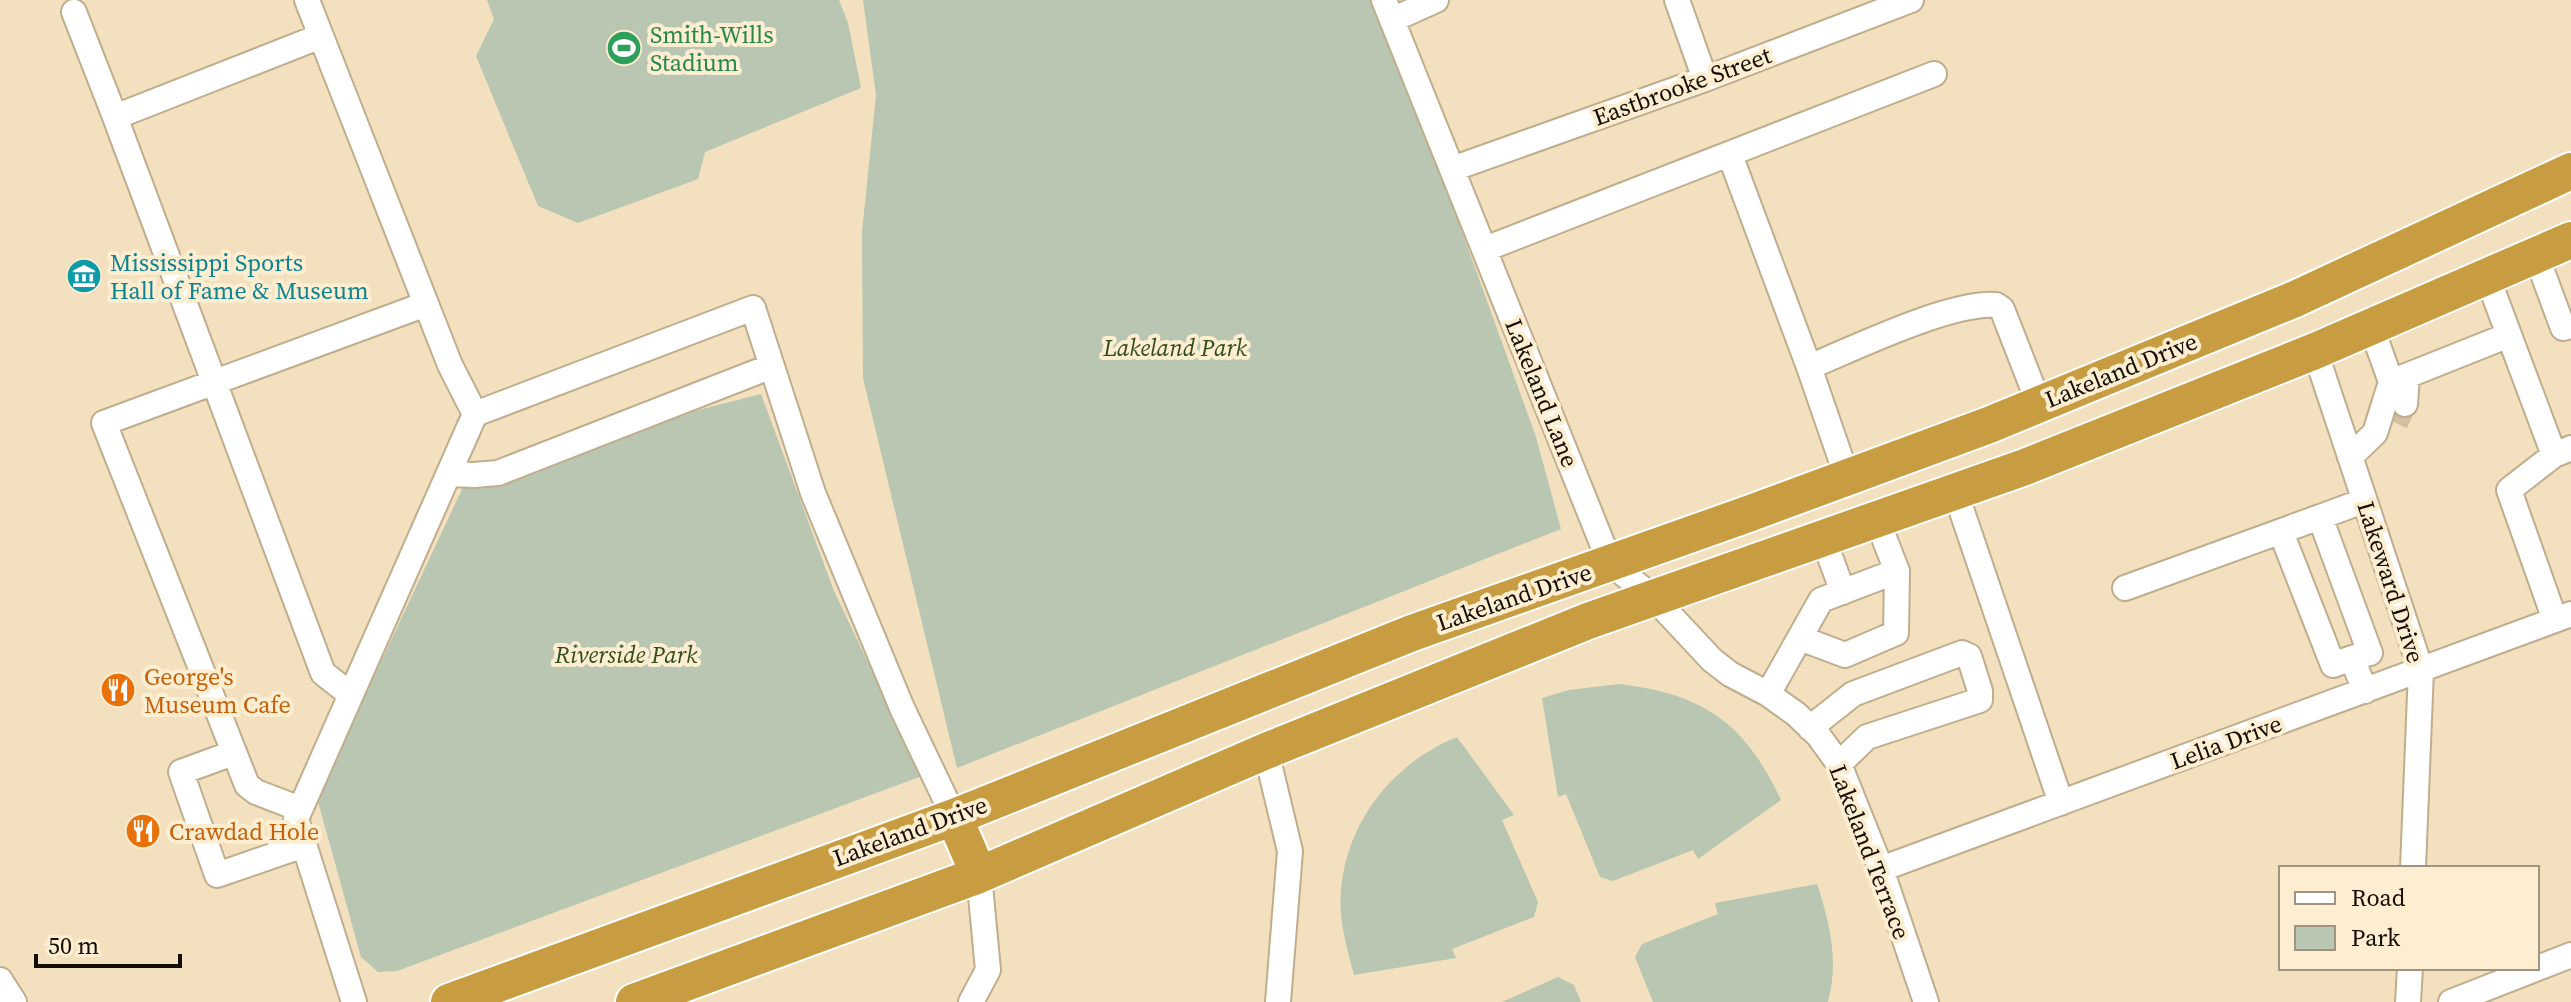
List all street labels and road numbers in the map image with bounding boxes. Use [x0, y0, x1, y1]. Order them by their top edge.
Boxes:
street label: Eastbrooke Street [1588, 38, 1776, 134]
street label: Lakeland Lane [1497, 314, 1587, 472]
street label: Lakeland Drive [2040, 324, 2202, 416]
street label: Lakeward Drive [2349, 497, 2433, 667]
street label: Lakeland Drive [1432, 555, 1596, 639]
street label: Lelia Drive [2166, 707, 2286, 777]
street label: Lakeland Terrace [1821, 760, 1919, 944]
street label: Lakeland Drive [828, 788, 992, 874]

